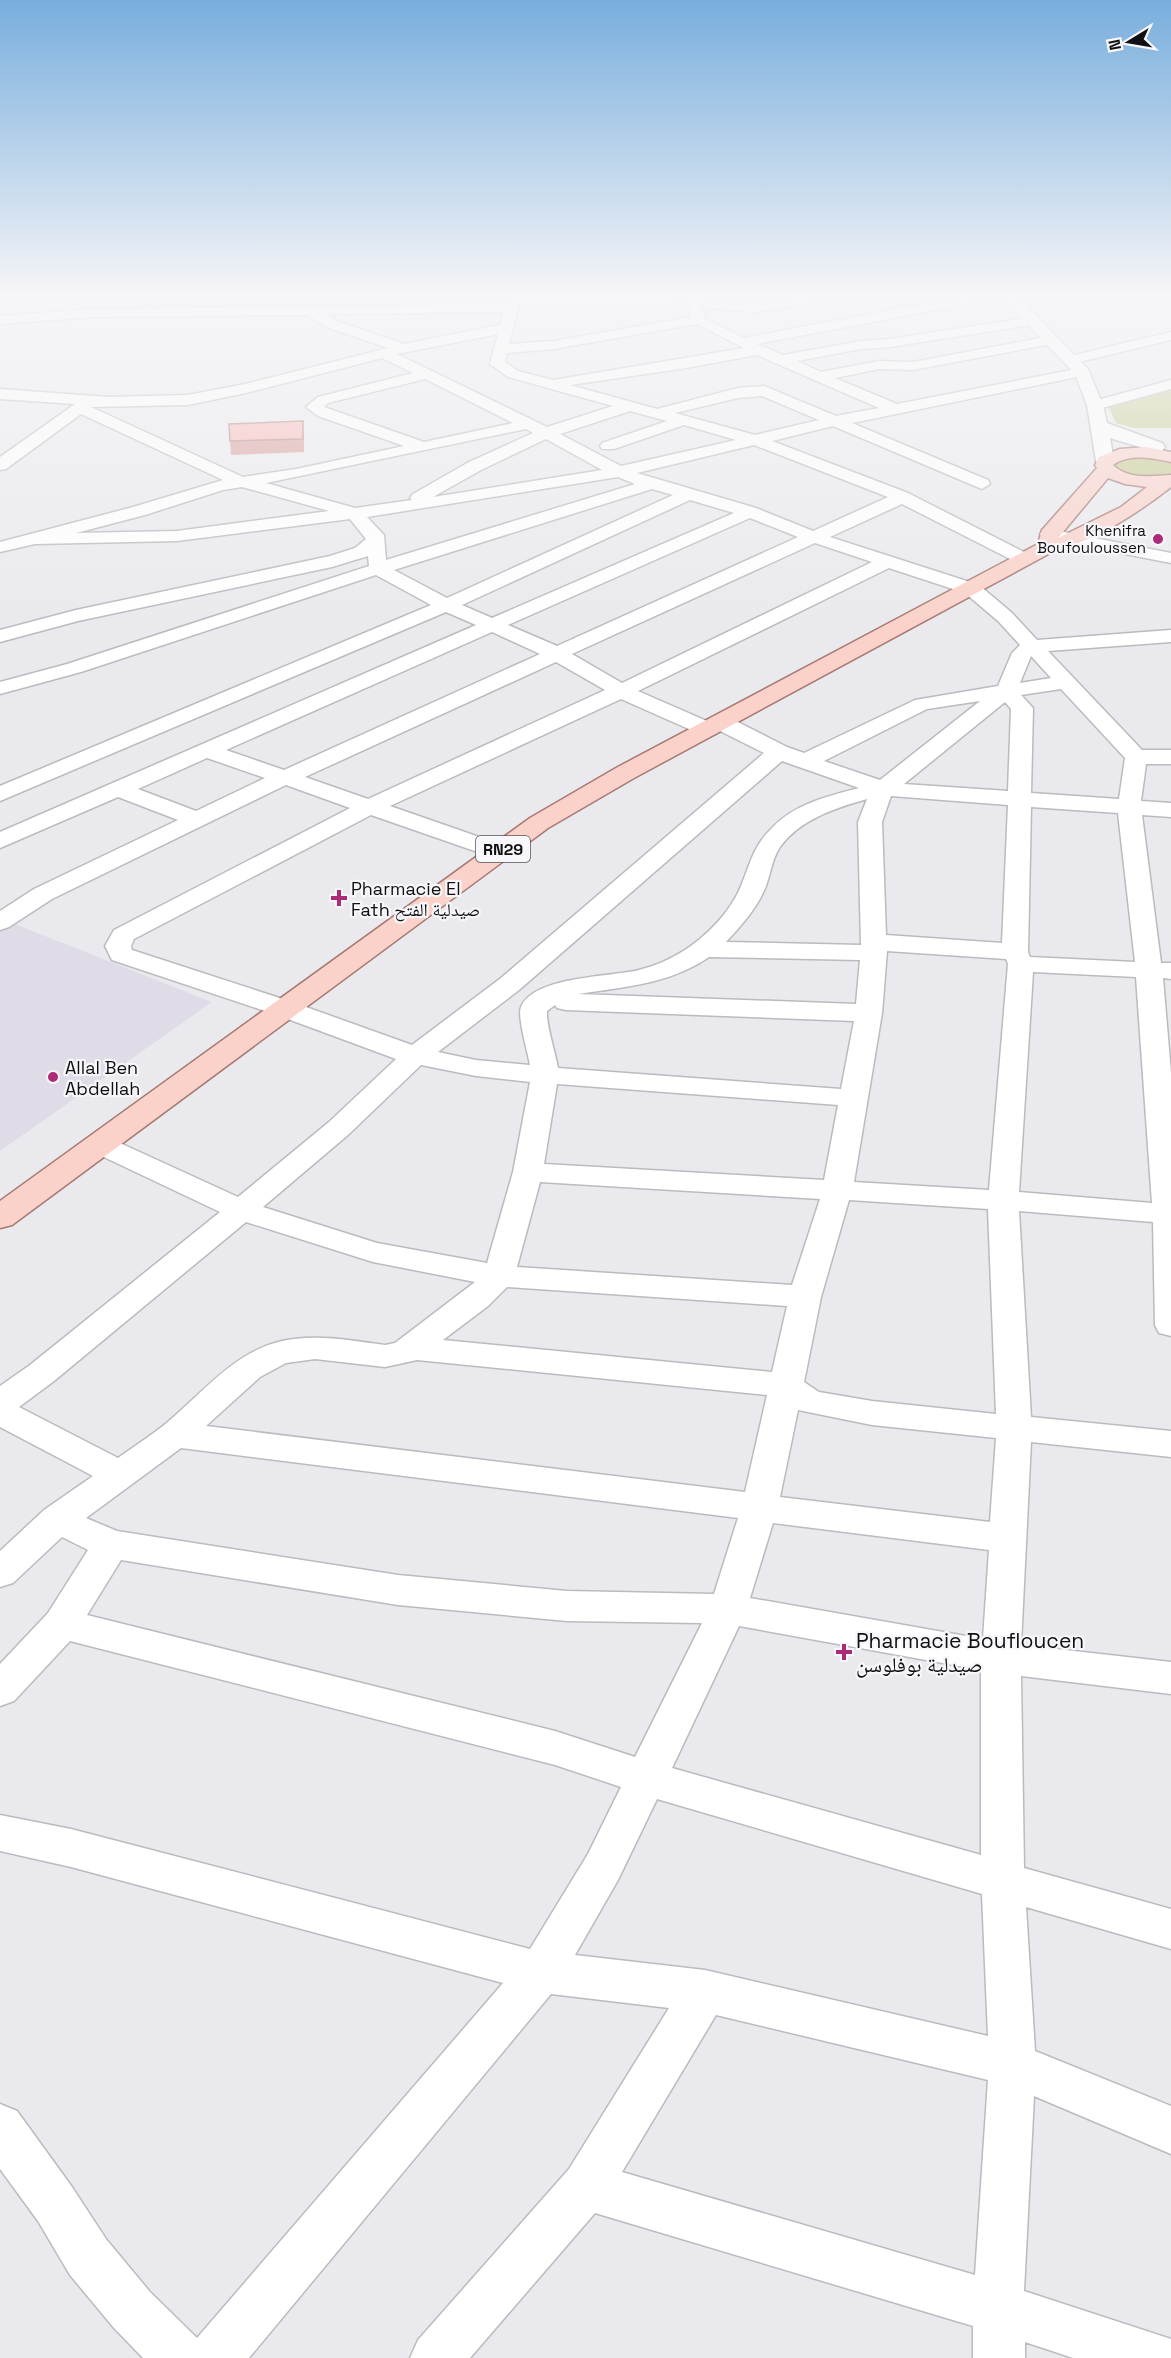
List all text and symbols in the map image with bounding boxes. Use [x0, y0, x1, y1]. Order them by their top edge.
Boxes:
north arrow [1099, 12, 1159, 72]
text: N [1103, 37, 1126, 52]
place label: Khenifra Boufouloussen [1037, 521, 1146, 557]
marker: Khenifra Boufouloussen [1151, 532, 1165, 546]
road number: RN29 [476, 836, 530, 862]
place label: Pharmacie El Fath صيدلية الفتح [351, 877, 480, 922]
marker: Pharmacie El Fath صيدلية الفتح [332, 891, 346, 905]
place label: Allal Ben Abdellah [65, 1056, 140, 1100]
marker: Allal Ben Abdellah [46, 1070, 60, 1084]
place label: Pharmacie Boufloucen صيدلية بوفلوسن [856, 1627, 1084, 1678]
marker: Pharmacie Boufloucen صيدلية بوفلوسن [837, 1645, 851, 1659]

